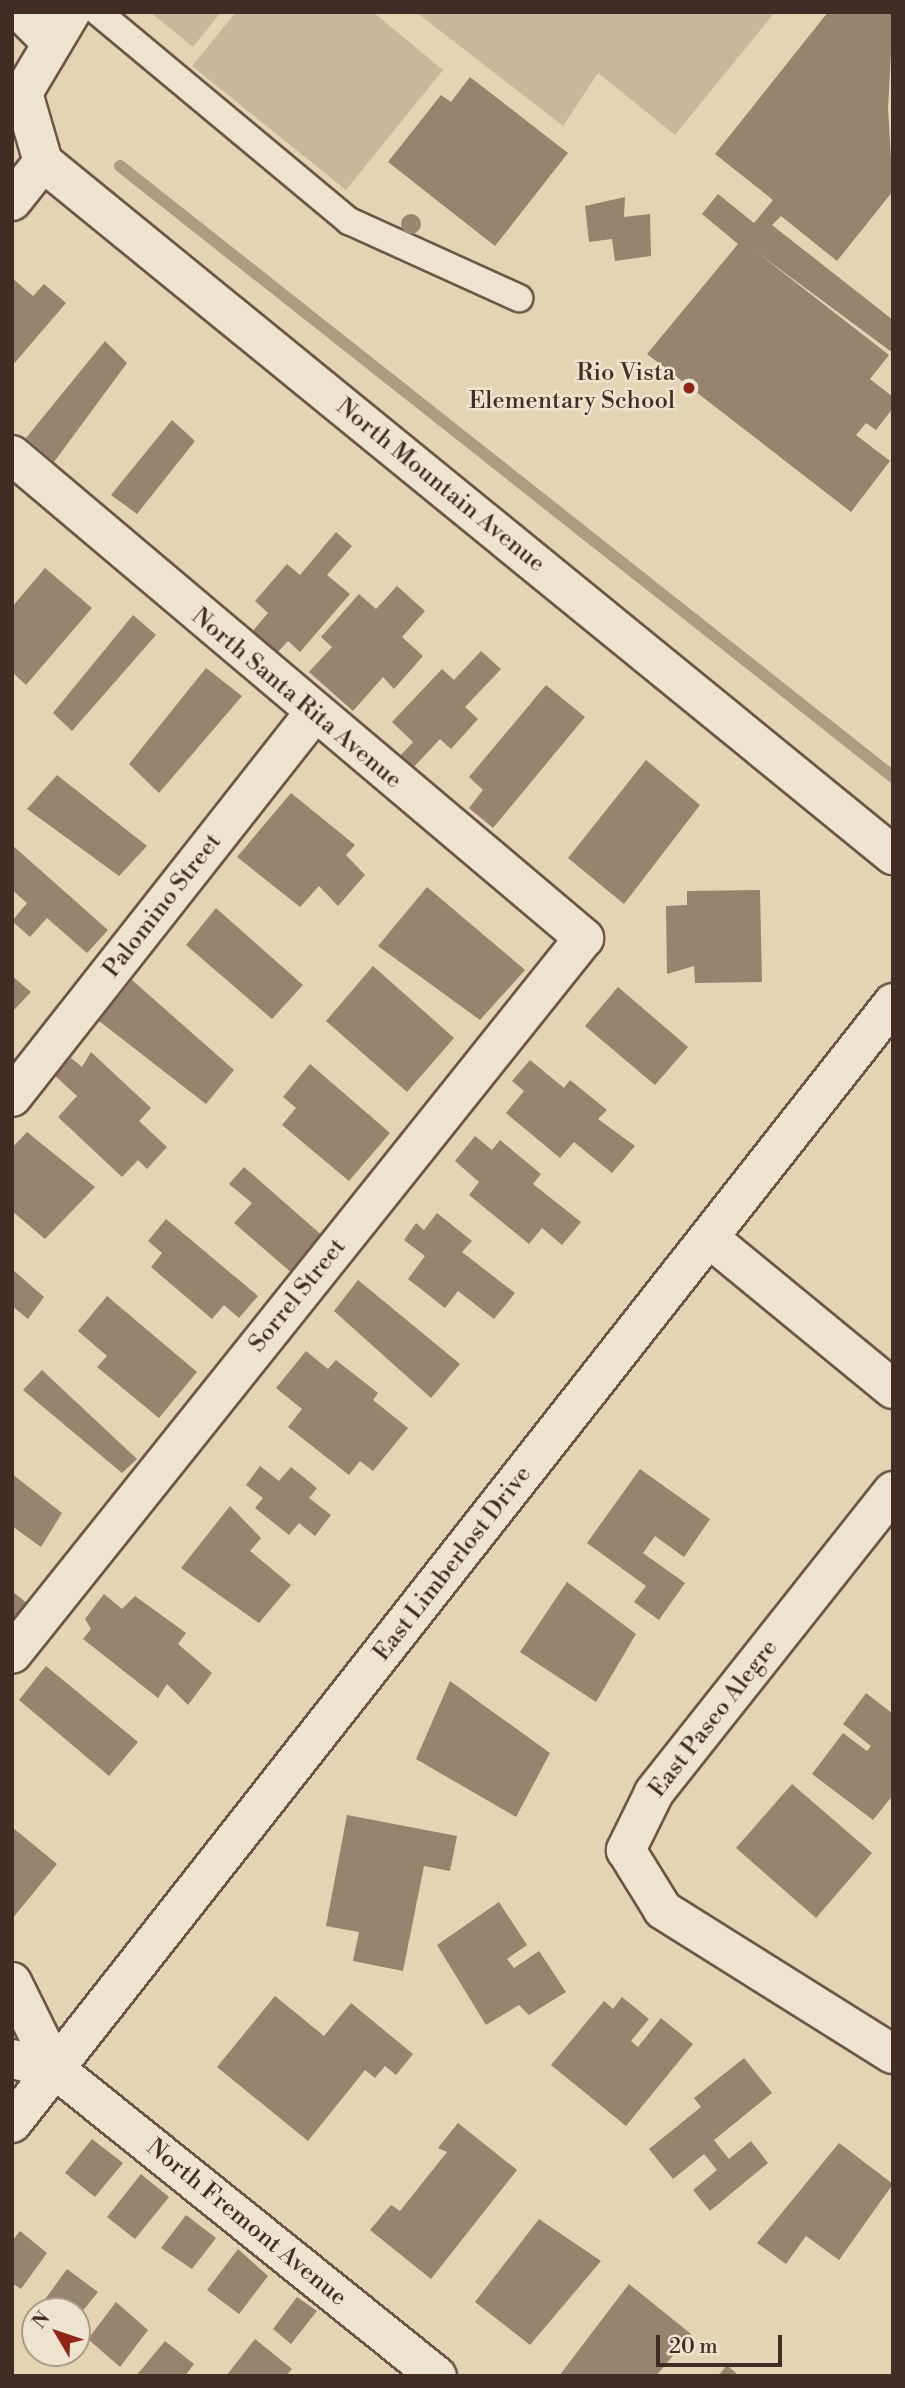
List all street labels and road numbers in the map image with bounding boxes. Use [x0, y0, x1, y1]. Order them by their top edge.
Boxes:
street label: North Mountain Avenue [330, 393, 550, 579]
street label: North Santa Rita Avenue [185, 603, 407, 795]
street label: Palomino Street [98, 828, 228, 984]
street label: Sorrel Street [243, 1233, 353, 1359]
street label: East Limberlost Drive [368, 1461, 538, 1667]
street label: East Paseo Alegre [643, 1634, 785, 1804]
street label: North Fremont Avenue [140, 2133, 352, 2313]

